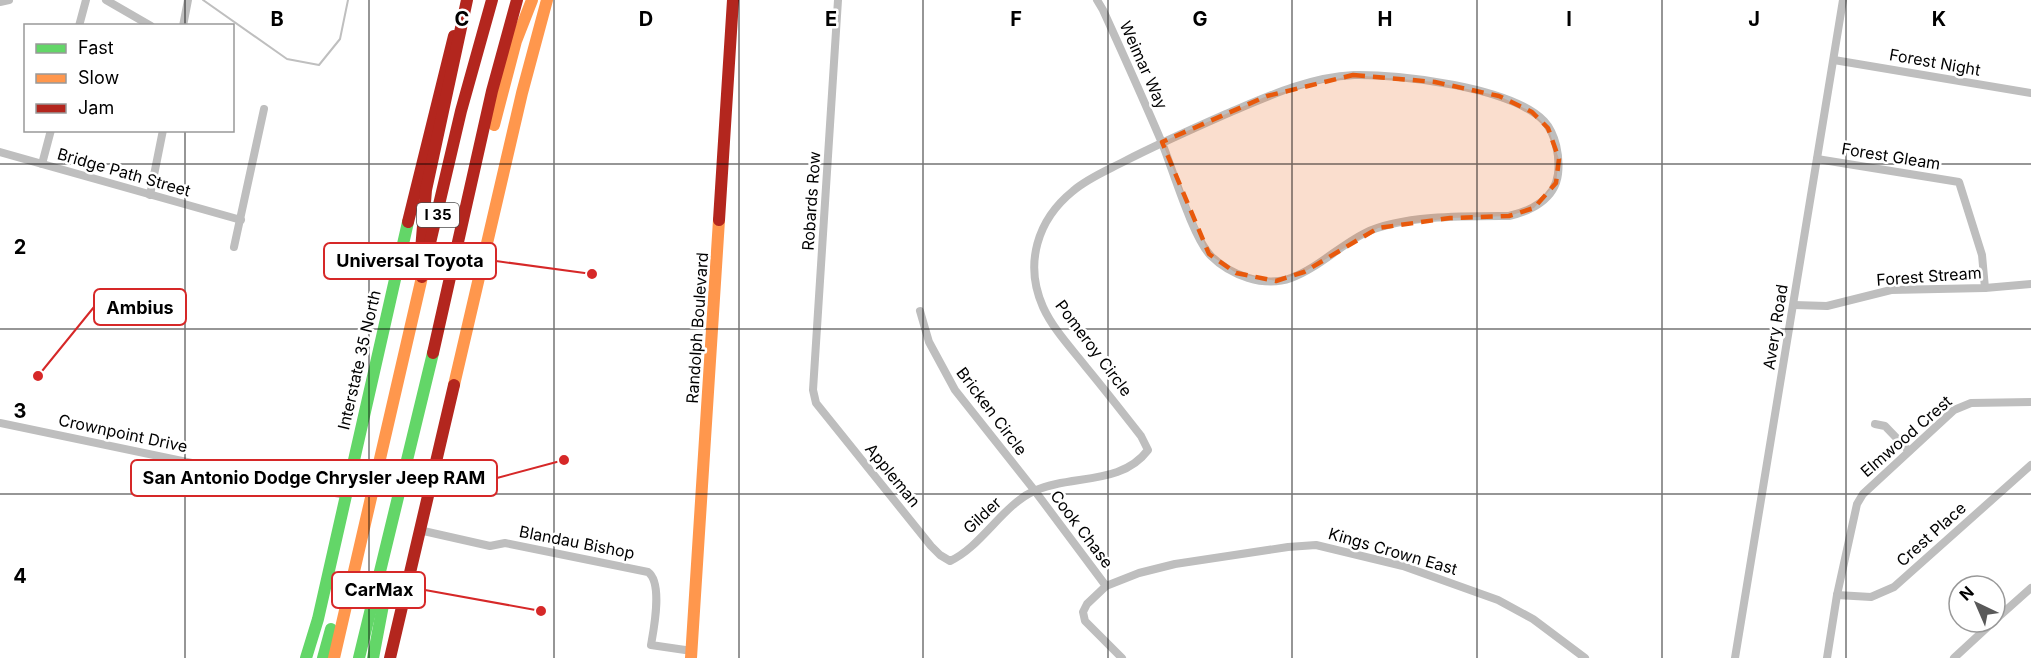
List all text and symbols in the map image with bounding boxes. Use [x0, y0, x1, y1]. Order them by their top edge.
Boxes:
text: B [270, 7, 284, 31]
text: C [455, 7, 469, 31]
text: D [639, 7, 653, 31]
text: E [825, 7, 837, 31]
text: F [1010, 7, 1022, 31]
text: G [1192, 7, 1208, 31]
text: H [1378, 7, 1392, 31]
text: I [1566, 7, 1572, 31]
text: J [1748, 7, 1760, 31]
text: K [1932, 7, 1946, 31]
street label: Weimar Way [1116, 18, 1172, 112]
legend [24, 24, 234, 132]
text: Fast [78, 37, 114, 58]
street label: Forest Night [1888, 44, 1982, 80]
text: Slow [78, 67, 119, 88]
text: Jam [78, 97, 114, 118]
street label: Forest Gleam [1840, 138, 1942, 174]
street label: Bridge Path Street [55, 143, 193, 201]
street label: Robards Row [798, 151, 824, 251]
road number: I 35 [417, 203, 459, 227]
text: 2 [14, 235, 26, 259]
callout: Universal Toyota [324, 243, 496, 279]
text: Universal Toyota [336, 250, 484, 271]
street label: Randolph Boulevard [682, 252, 712, 404]
street label: Forest Stream [1876, 262, 1982, 290]
street label: Avery Road [1758, 283, 1792, 371]
street label: Interstate 35 North [333, 288, 385, 432]
callout: Ambius [94, 289, 186, 325]
street label: Pomeroy Circle [1051, 296, 1137, 400]
text: Ambius [106, 297, 174, 318]
street label: Bricken Circle [952, 363, 1032, 459]
street label: Elmwood Crest [1856, 391, 1956, 481]
text: 3 [14, 399, 26, 423]
street label: Crownpoint Drive [57, 410, 189, 456]
street label: Appleman [861, 439, 925, 511]
callout: San Antonio Dodge Chrysler Jeep RAM [131, 460, 497, 496]
text: San Antonio Dodge Chrysler Jeep RAM [143, 467, 485, 488]
street label: Cook Chase [1046, 486, 1118, 572]
street label: Gilder [959, 492, 1005, 538]
street label: Crest Place [1892, 498, 1970, 570]
street label: Blandau Bishop [518, 521, 636, 563]
street label: Kings Crown East [1326, 523, 1460, 579]
text: 4 [13, 564, 27, 588]
callout: CarMax [332, 572, 425, 608]
north arrow [1947, 574, 2007, 634]
text: CarMax [344, 579, 414, 600]
text: N [1955, 582, 1978, 605]

